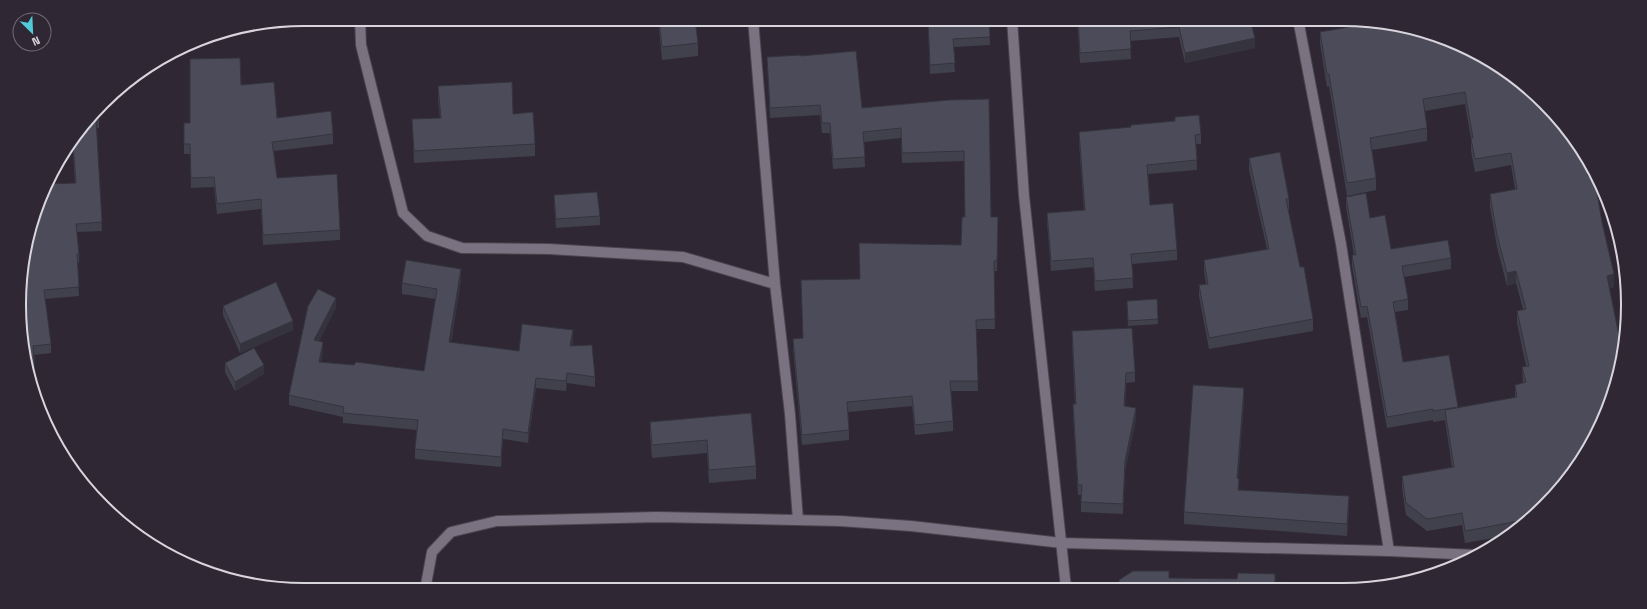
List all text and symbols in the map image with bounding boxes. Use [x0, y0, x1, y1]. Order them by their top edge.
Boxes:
north arrow [12, 12, 52, 52]
text: N [30, 33, 42, 49]

